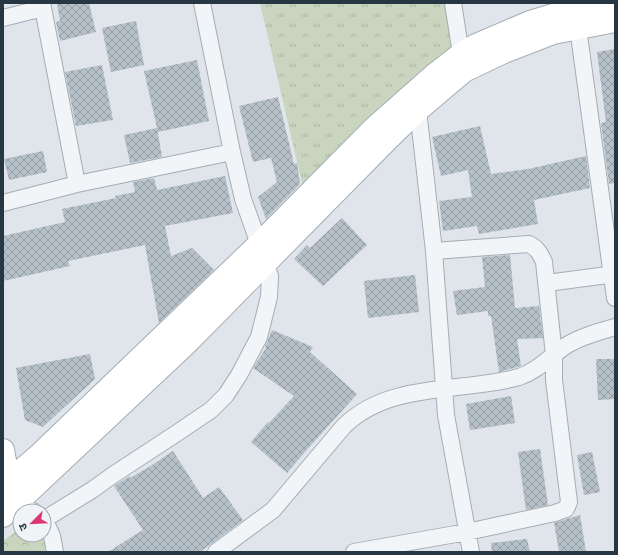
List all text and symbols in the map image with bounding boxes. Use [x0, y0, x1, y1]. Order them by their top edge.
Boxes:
north arrow [12, 503, 52, 543]
text: उ [16, 521, 30, 532]

